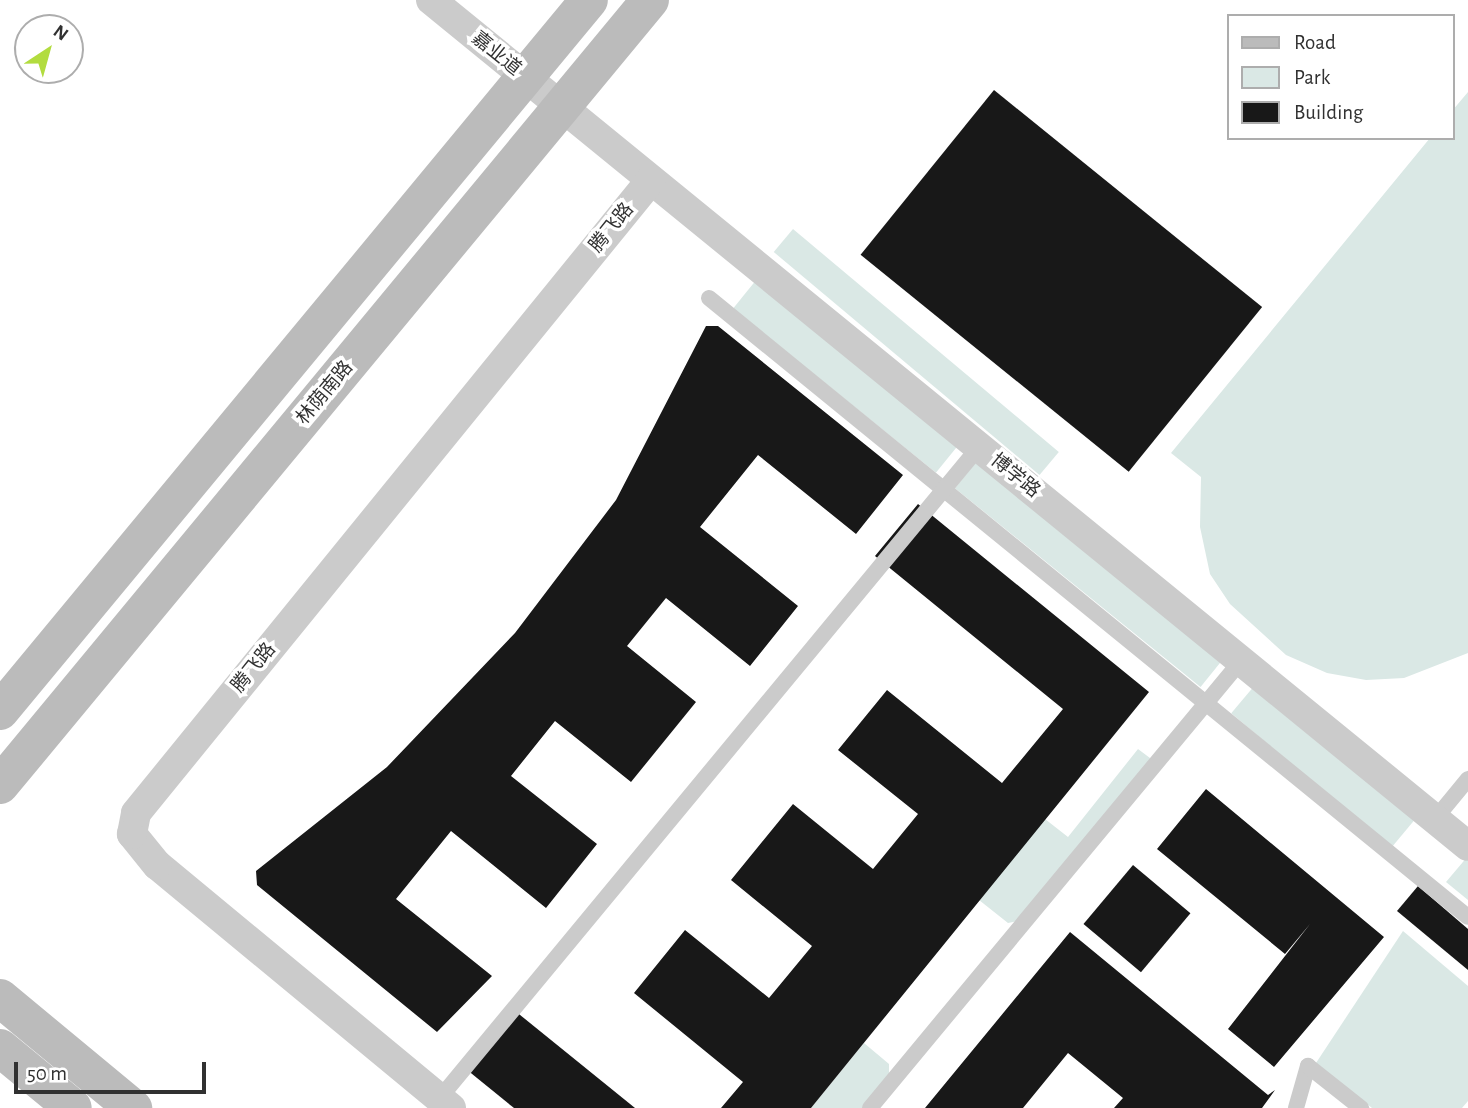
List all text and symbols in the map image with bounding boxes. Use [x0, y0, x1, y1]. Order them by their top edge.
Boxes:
north arrow [14, 14, 84, 84]
legend [1226, 14, 1454, 140]
text: N [50, 22, 71, 45]
street label: 嘉业道 [467, 27, 525, 81]
text: Road [1294, 32, 1336, 53]
text: Park [1294, 67, 1330, 88]
text: Building [1294, 102, 1363, 123]
street label: 腾飞路 [585, 199, 639, 257]
street label: 林荫南路 [292, 357, 358, 429]
street label: 博学路 [986, 449, 1044, 503]
street label: 腾飞路 [227, 639, 281, 697]
scale bar [18, 1048, 210, 1092]
text: 50 m [27, 1063, 67, 1084]

